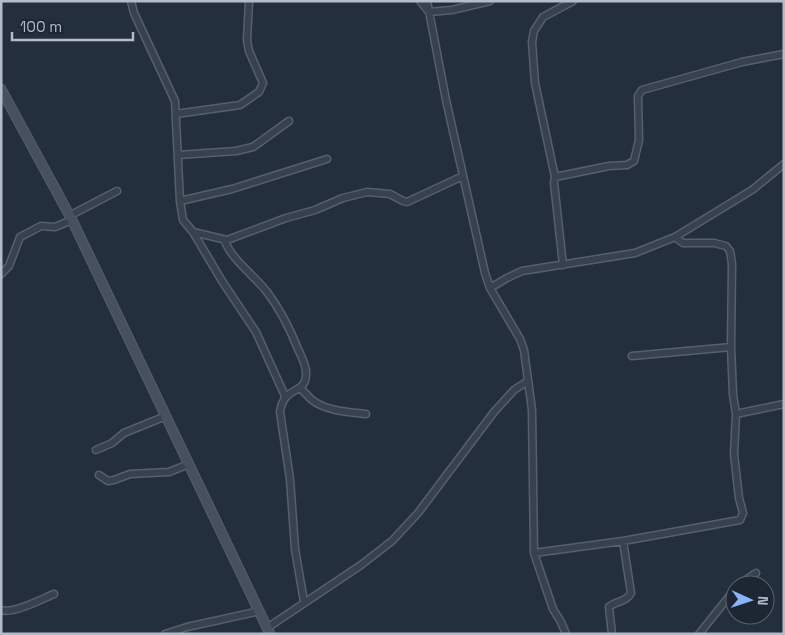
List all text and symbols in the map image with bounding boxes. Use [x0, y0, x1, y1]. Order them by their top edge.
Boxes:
scale bar [12, 10, 134, 42]
text: 100 m [20, 17, 62, 36]
north arrow [725, 575, 775, 625]
text: N [754, 596, 772, 606]

